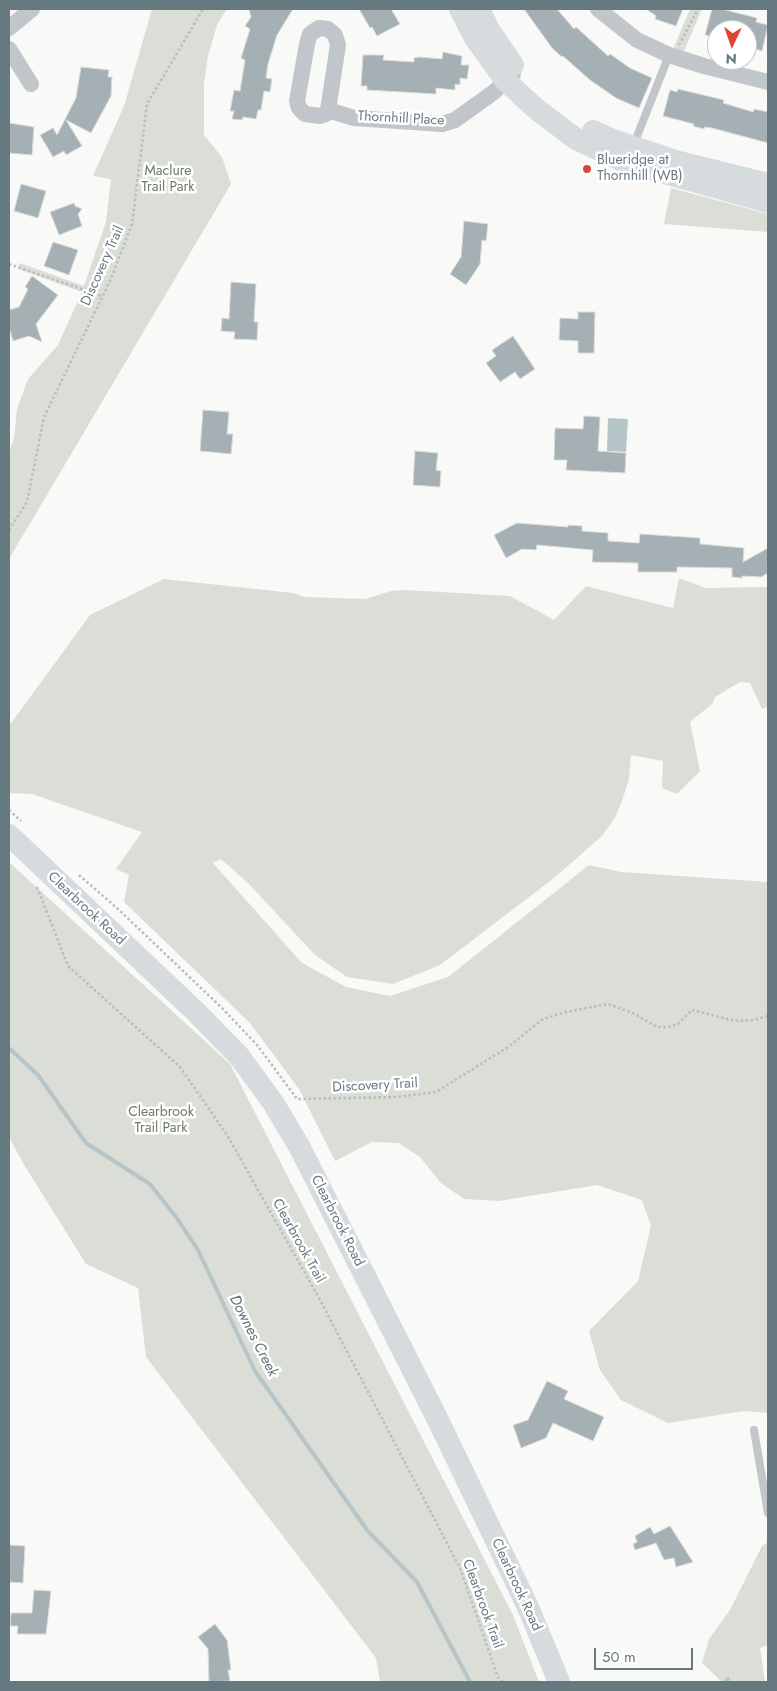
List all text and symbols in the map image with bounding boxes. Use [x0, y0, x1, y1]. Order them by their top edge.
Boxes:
north arrow [707, 20, 757, 70]
text: N [725, 49, 737, 69]
street label: Thornhill Place [357, 108, 445, 130]
place label: Blueridge at Thornhill (WB) [597, 153, 683, 186]
marker: Blueridge at Thornhill (WB) [581, 163, 593, 175]
park label: Maclure Trail Park [142, 164, 194, 196]
street label: Discovery Trail [78, 224, 128, 308]
street label: Clearbrook Road [44, 869, 128, 949]
street label: Discovery Trail [332, 1075, 418, 1097]
park label: Clearbrook Trail Park [128, 1105, 194, 1138]
street label: Clearbrook Road [307, 1173, 367, 1269]
street label: Clearbrook Trail [268, 1196, 328, 1286]
water label: Downes Creek [225, 1292, 281, 1380]
street label: Clearbrook Road [487, 1536, 545, 1634]
street label: Clearbrook Trail [458, 1557, 506, 1651]
scale bar [597, 1638, 696, 1670]
text: 50 m [602, 1646, 636, 1668]

